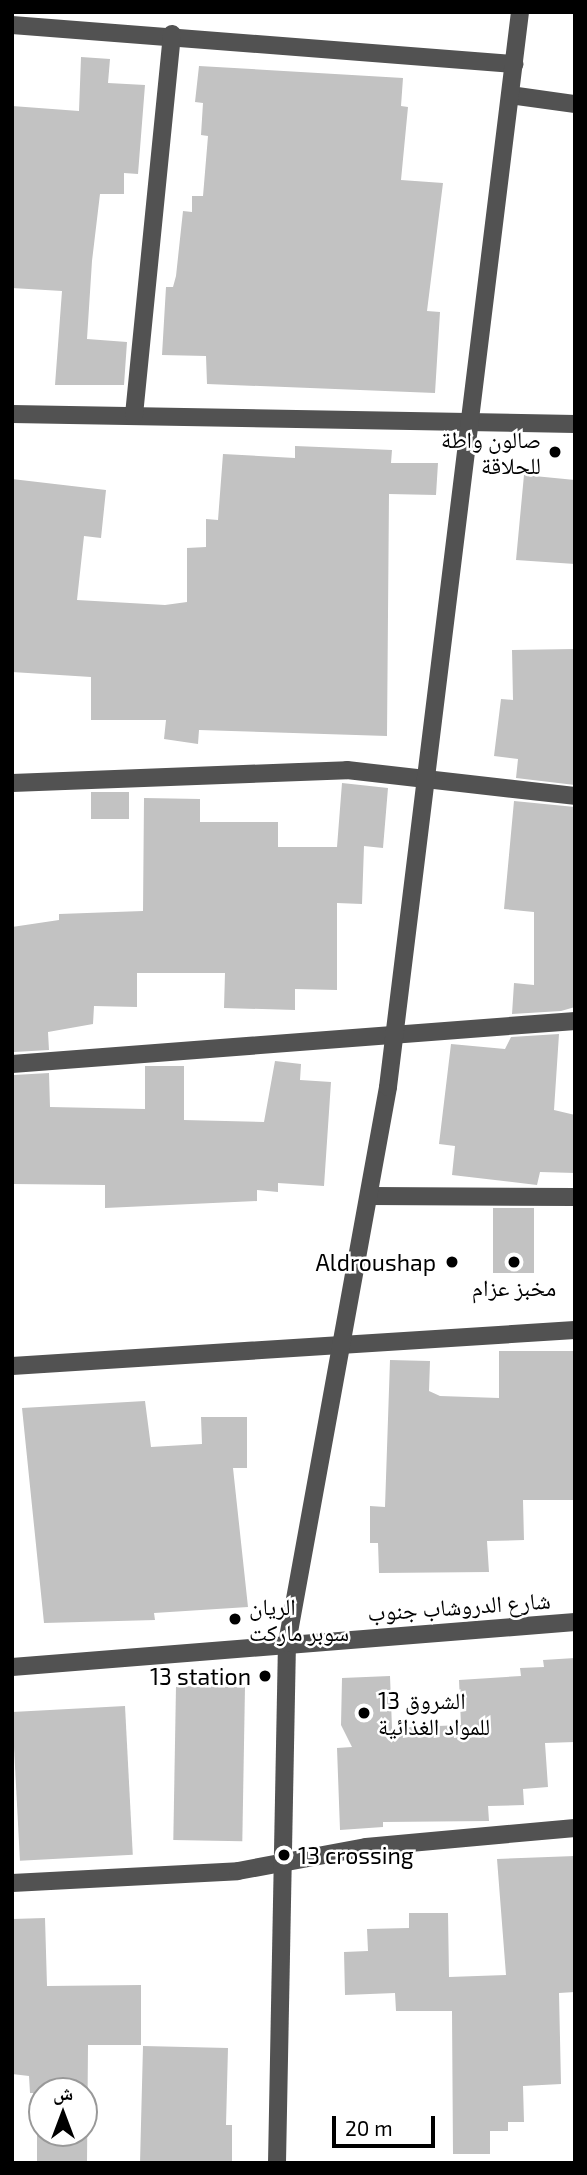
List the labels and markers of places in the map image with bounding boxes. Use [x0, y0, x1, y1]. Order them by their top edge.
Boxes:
place label: صالون واطة للحلاقة [441, 425, 541, 479]
marker: صالون واطة للحلاقة [547, 444, 563, 460]
place label: Aldroushap [316, 1248, 436, 1276]
marker: Aldroushap [442, 1252, 462, 1272]
marker: مخبز عزام [506, 1254, 522, 1270]
place label: مخبز عزام [472, 1273, 556, 1301]
place label: الريان سوبر ماركت [249, 1592, 349, 1646]
marker: الريان سوبر ماركت [227, 1611, 243, 1627]
place label: 13 station [150, 1662, 251, 1690]
marker: 13 station [257, 1668, 273, 1684]
place label: الشروق 13 للمواد الغذائية [378, 1686, 490, 1740]
marker: الشروق 13 للمواد الغذائية [356, 1705, 372, 1721]
place label: 13 crossing [298, 1841, 414, 1869]
marker: 13 crossing [276, 1847, 292, 1863]

